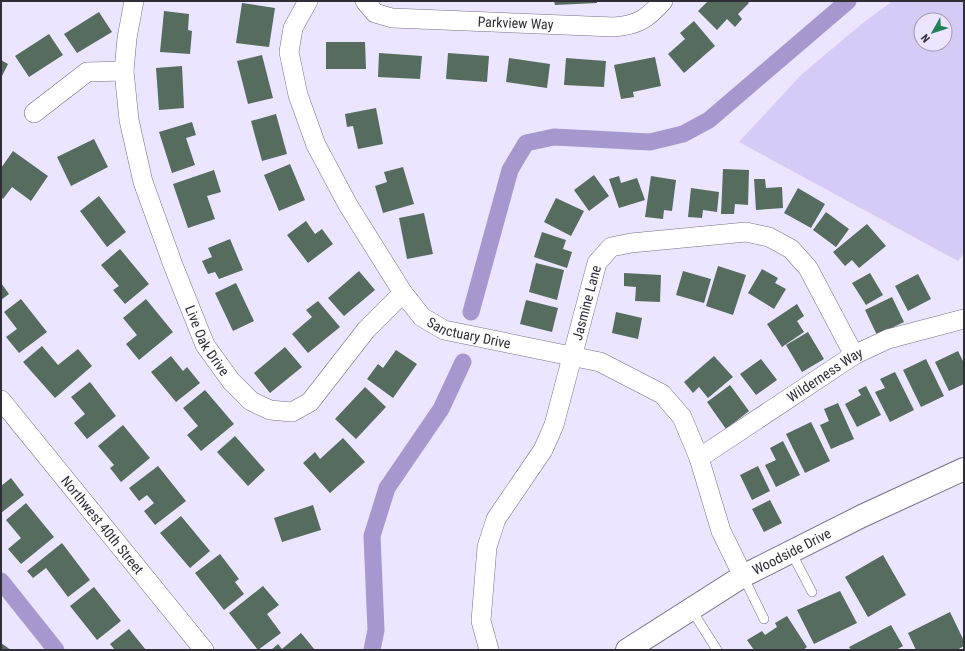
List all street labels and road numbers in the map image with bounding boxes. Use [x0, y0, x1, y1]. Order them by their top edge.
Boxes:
street label: Parkview Way [477, 13, 554, 33]
street label: Jasmine Lane [569, 263, 604, 342]
street label: Live Oak Drive [182, 303, 233, 379]
street label: Sanctuary Drive [424, 314, 513, 352]
street label: Wilderness Way [784, 344, 865, 405]
street label: Northwest 40th Street [58, 473, 147, 577]
street label: Woodside Drive [750, 525, 834, 578]

